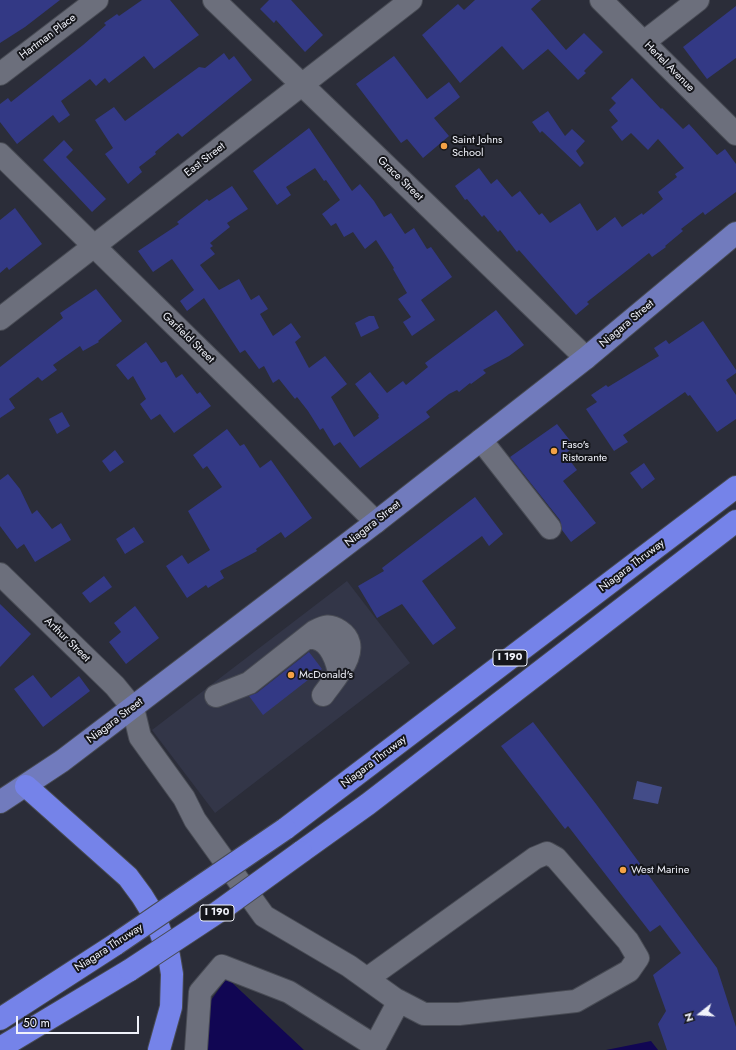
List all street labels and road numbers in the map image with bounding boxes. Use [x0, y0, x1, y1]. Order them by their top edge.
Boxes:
street label: Hartman Place [17, 11, 79, 63]
street label: Hertel Avenue [641, 39, 697, 95]
street label: East Street [182, 140, 228, 180]
street label: Grace Street [375, 154, 425, 204]
street label: Niagara Street [597, 297, 657, 351]
street label: Garfield Street [159, 310, 217, 366]
street label: Niagara Street [343, 498, 403, 550]
street label: Niagara Thruway [597, 537, 667, 595]
street label: Arthur Street [41, 615, 93, 665]
road number: I 190 [493, 650, 527, 666]
street label: Niagara Street [84, 696, 146, 746]
street label: Niagara Thruway [339, 733, 409, 791]
road number: I 190 [200, 905, 234, 921]
street label: Niagara Thruway [72, 921, 146, 975]

